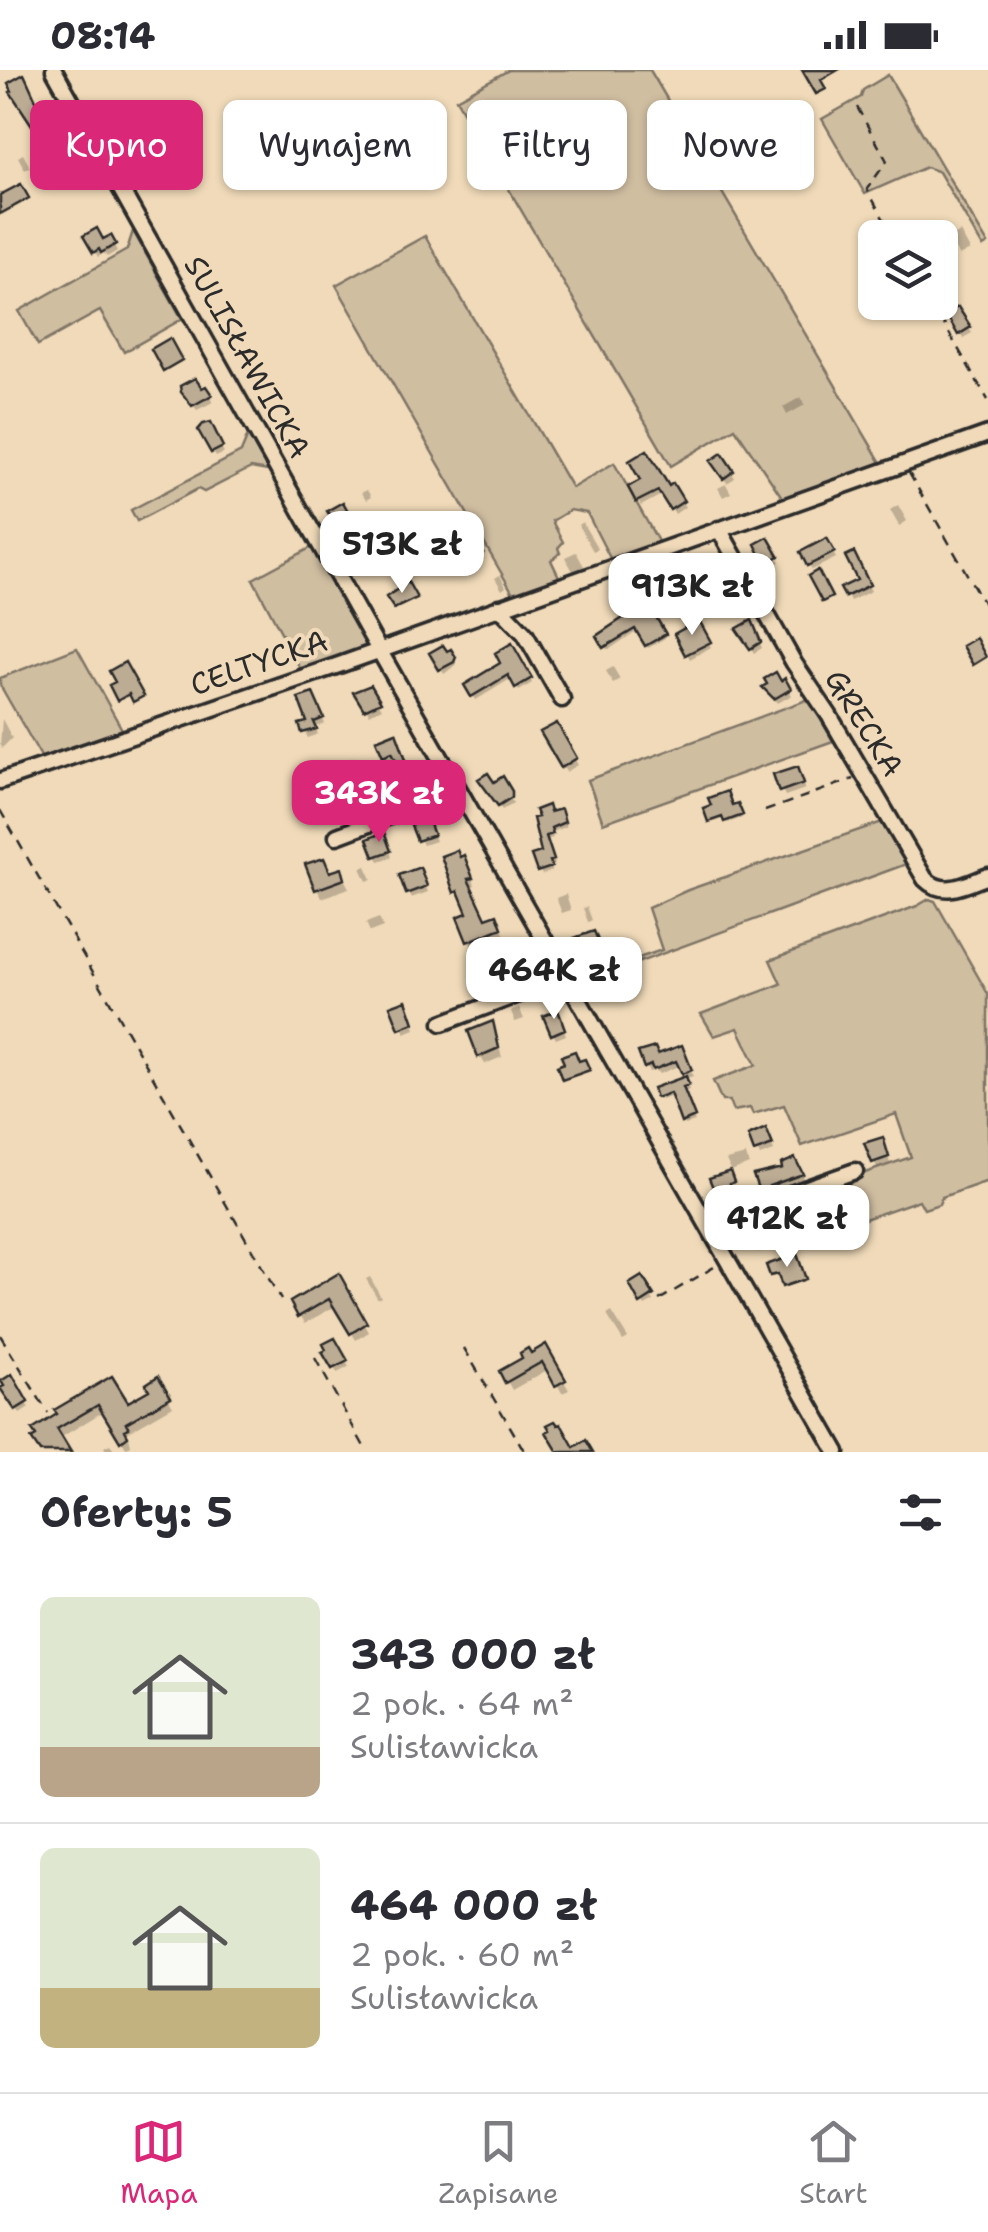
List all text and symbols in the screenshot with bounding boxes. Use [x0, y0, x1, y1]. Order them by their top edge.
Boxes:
text: 08:14 [50, 10, 155, 61]
chip: Kupno [30, 100, 203, 190]
chip: Wynajem [223, 100, 447, 190]
chip: Filtry [467, 100, 627, 190]
chip: Nowe [647, 100, 814, 190]
map controls [858, 220, 958, 320]
button: layers [858, 220, 958, 320]
street label: SULISŁAWICKA [175, 248, 320, 465]
pin: 513K zł [310, 511, 494, 596]
text: 513K zł [342, 522, 462, 565]
pin: 913K zł [600, 553, 784, 638]
text: 913K zł [631, 564, 754, 607]
street label: CELTYCKA [185, 620, 333, 705]
street label: GRECKA [815, 661, 913, 784]
pin: 343K zł [287, 760, 471, 845]
text: 343K zł [314, 771, 444, 814]
pin: 464K zł [462, 937, 646, 1022]
text: 464K zł [488, 948, 620, 991]
pin: 412K zł [695, 1185, 879, 1270]
text: 412K zł [726, 1196, 848, 1239]
text: Oferty: 5 [40, 1484, 233, 1540]
icon: filters [893, 1485, 948, 1540]
text: 343 000 zł [350, 1626, 595, 1682]
icon: home [120, 1637, 240, 1757]
text: 2 pok. · 64 m² [350, 1682, 574, 1725]
text: Sulisławicka [350, 1725, 538, 1768]
text: 464 000 zł [350, 1877, 597, 1933]
icon: home [120, 1888, 240, 2008]
text: 2 pok. · 60 m² [350, 1933, 574, 1976]
text: Sulisławicka [350, 1976, 538, 2019]
tab: Mapa [120, 2114, 198, 2212]
tab: Zapisane [438, 2114, 559, 2212]
tab: Start [799, 2114, 868, 2212]

